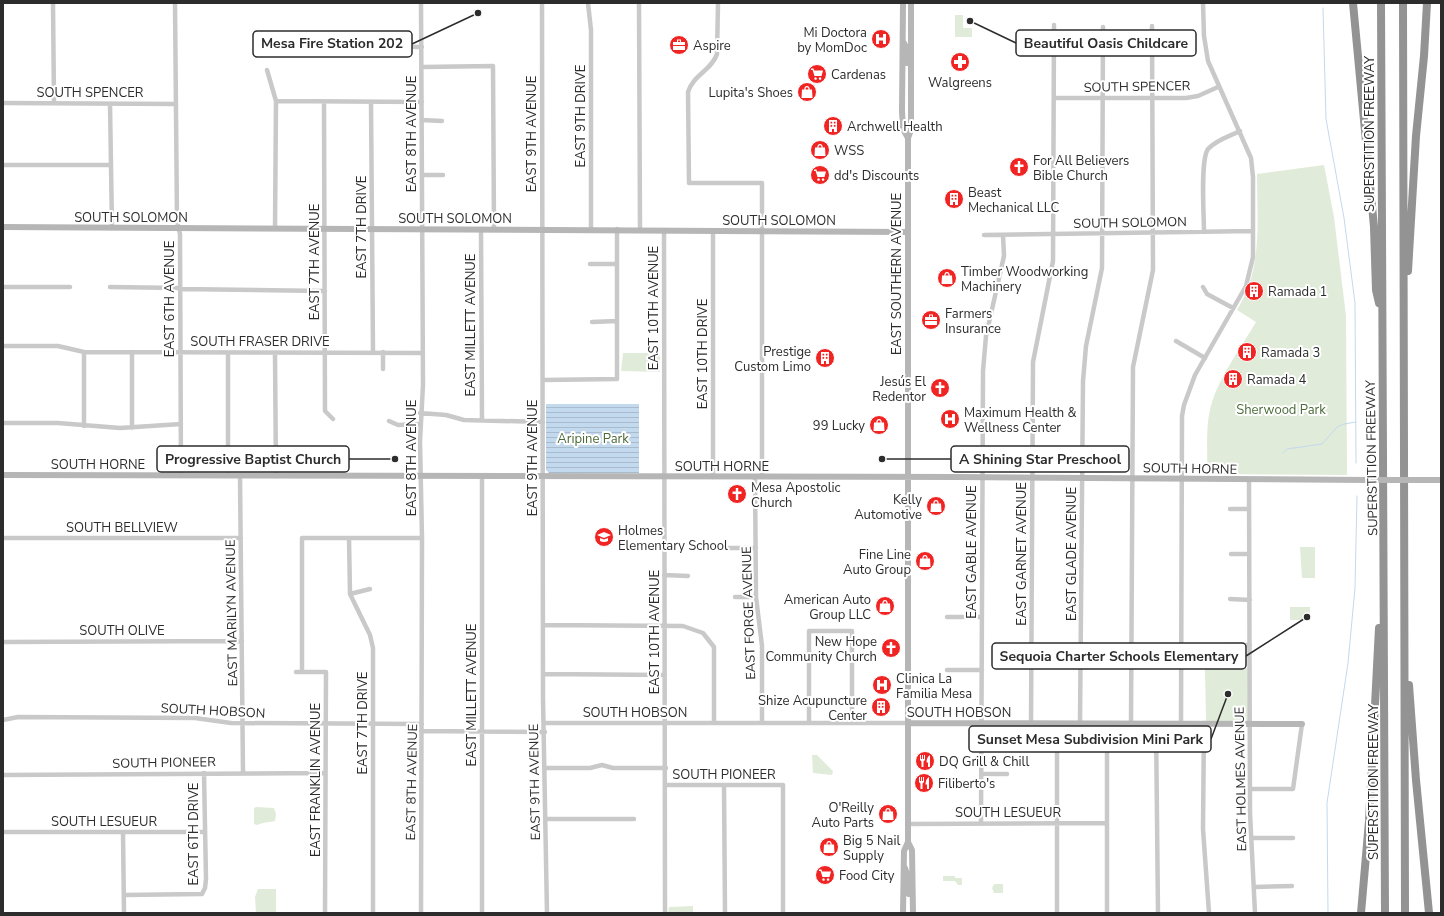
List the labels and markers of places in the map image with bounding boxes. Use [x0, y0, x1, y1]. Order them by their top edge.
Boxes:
place label: Mi Doctora by MomDoc [797, 24, 867, 57]
hospital icon: Mi Doctora by MomDoc [870, 28, 892, 50]
callout: Beautiful Oasis Childcare [1016, 30, 1196, 56]
callout: Mesa Fire Station 202 [253, 31, 412, 57]
office icon: Aspire [668, 34, 690, 56]
place label: Aspire [693, 37, 731, 55]
pharmacy icon: Walgreens [949, 51, 971, 73]
supermarket icon: Cardenas [806, 63, 828, 85]
place label: Cardenas [831, 66, 886, 84]
place label: Walgreens [928, 74, 992, 92]
shop icon: Lupita's Shoes [796, 81, 818, 103]
place label: Lupita's Shoes [708, 84, 793, 102]
building icon: Archwell Health [822, 115, 844, 137]
place label: Archwell Health [847, 118, 943, 136]
shop icon: WSS [809, 139, 831, 161]
place label: WSS [834, 142, 864, 160]
place label: For All Believers Bible Church [1033, 152, 1129, 185]
church icon: For All Believers Bible Church [1008, 156, 1030, 178]
supermarket icon: dd's Discounts [809, 164, 831, 186]
place label: dd's Discounts [834, 167, 919, 185]
place label: Beast Mechanical LLC [968, 184, 1059, 217]
building icon: Beast Mechanical LLC [943, 188, 965, 210]
place label: Timber Woodworking Machinery [961, 263, 1088, 296]
shop icon: Timber Woodworking Machinery [936, 267, 958, 289]
building icon: Ramada 1 [1243, 280, 1265, 302]
place label: Ramada 1 [1268, 283, 1327, 301]
place label: Farmers Insurance [945, 305, 1001, 338]
office icon: Farmers Insurance [920, 309, 942, 331]
building icon: Ramada 3 [1236, 341, 1258, 363]
place label: Prestige Custom Limo [734, 343, 811, 376]
place label: Ramada 3 [1261, 344, 1320, 362]
building icon: Prestige Custom Limo [814, 347, 836, 369]
building icon: Ramada 4 [1222, 368, 1244, 390]
place label: Ramada 4 [1247, 371, 1306, 389]
place label: Jesús El Redentor [872, 373, 926, 406]
church icon: Jesús El Redentor [929, 377, 951, 399]
place label: Maximum Health & Wellness Center [964, 404, 1076, 437]
hospital icon: Maximum Health & Wellness Center [939, 408, 961, 430]
shop icon: 99 Lucky [868, 414, 890, 436]
place label: 99 Lucky [813, 417, 865, 435]
callout: Progressive Baptist Church [157, 446, 349, 472]
callout: A Shining Star Preschool [951, 446, 1129, 472]
place label: Mesa Apostolic Church [751, 479, 841, 512]
church icon: Mesa Apostolic Church [726, 483, 748, 505]
place label: Kelly Automotive [854, 491, 922, 524]
shop icon: Kelly Automotive [925, 495, 947, 517]
place label: Holmes Elementary School [618, 522, 728, 555]
school or university icon: Holmes Elementary School [593, 526, 615, 548]
place label: Fine Line Auto Group [843, 546, 911, 579]
shop icon: Fine Line Auto Group [914, 550, 936, 572]
place label: American Auto Group LLC [784, 591, 871, 624]
shop icon: American Auto Group LLC [874, 595, 896, 617]
place label: New Hope Community Church [765, 633, 877, 666]
church icon: New Hope Community Church [880, 637, 902, 659]
callout: Sequoia Charter Schools Elementary [992, 643, 1246, 669]
place label: Clinica La Familia Mesa [896, 670, 972, 703]
hospital icon: Clinica La Familia Mesa [871, 674, 893, 696]
place label: Shize Acupuncture Center [758, 692, 867, 725]
building icon: Shize Acupuncture Center [870, 696, 892, 718]
callout: Sunset Mesa Subdivision Mini Park [969, 726, 1211, 752]
restaurant icon: DQ Grill & Chill [914, 750, 936, 772]
place label: DQ Grill & Chill [939, 753, 1029, 771]
restaurant icon: Filiberto's [913, 772, 935, 794]
place label: Filiberto's [938, 775, 995, 793]
place label: O'Reilly Auto Parts [812, 799, 874, 832]
shop icon: O'Reilly Auto Parts [877, 803, 899, 825]
place label: Big 5 Nail Supply [843, 832, 900, 865]
shop icon: Big 5 Nail Supply [818, 836, 840, 858]
supermarket icon: Food City [814, 864, 836, 886]
place label: Food City [839, 867, 895, 885]

